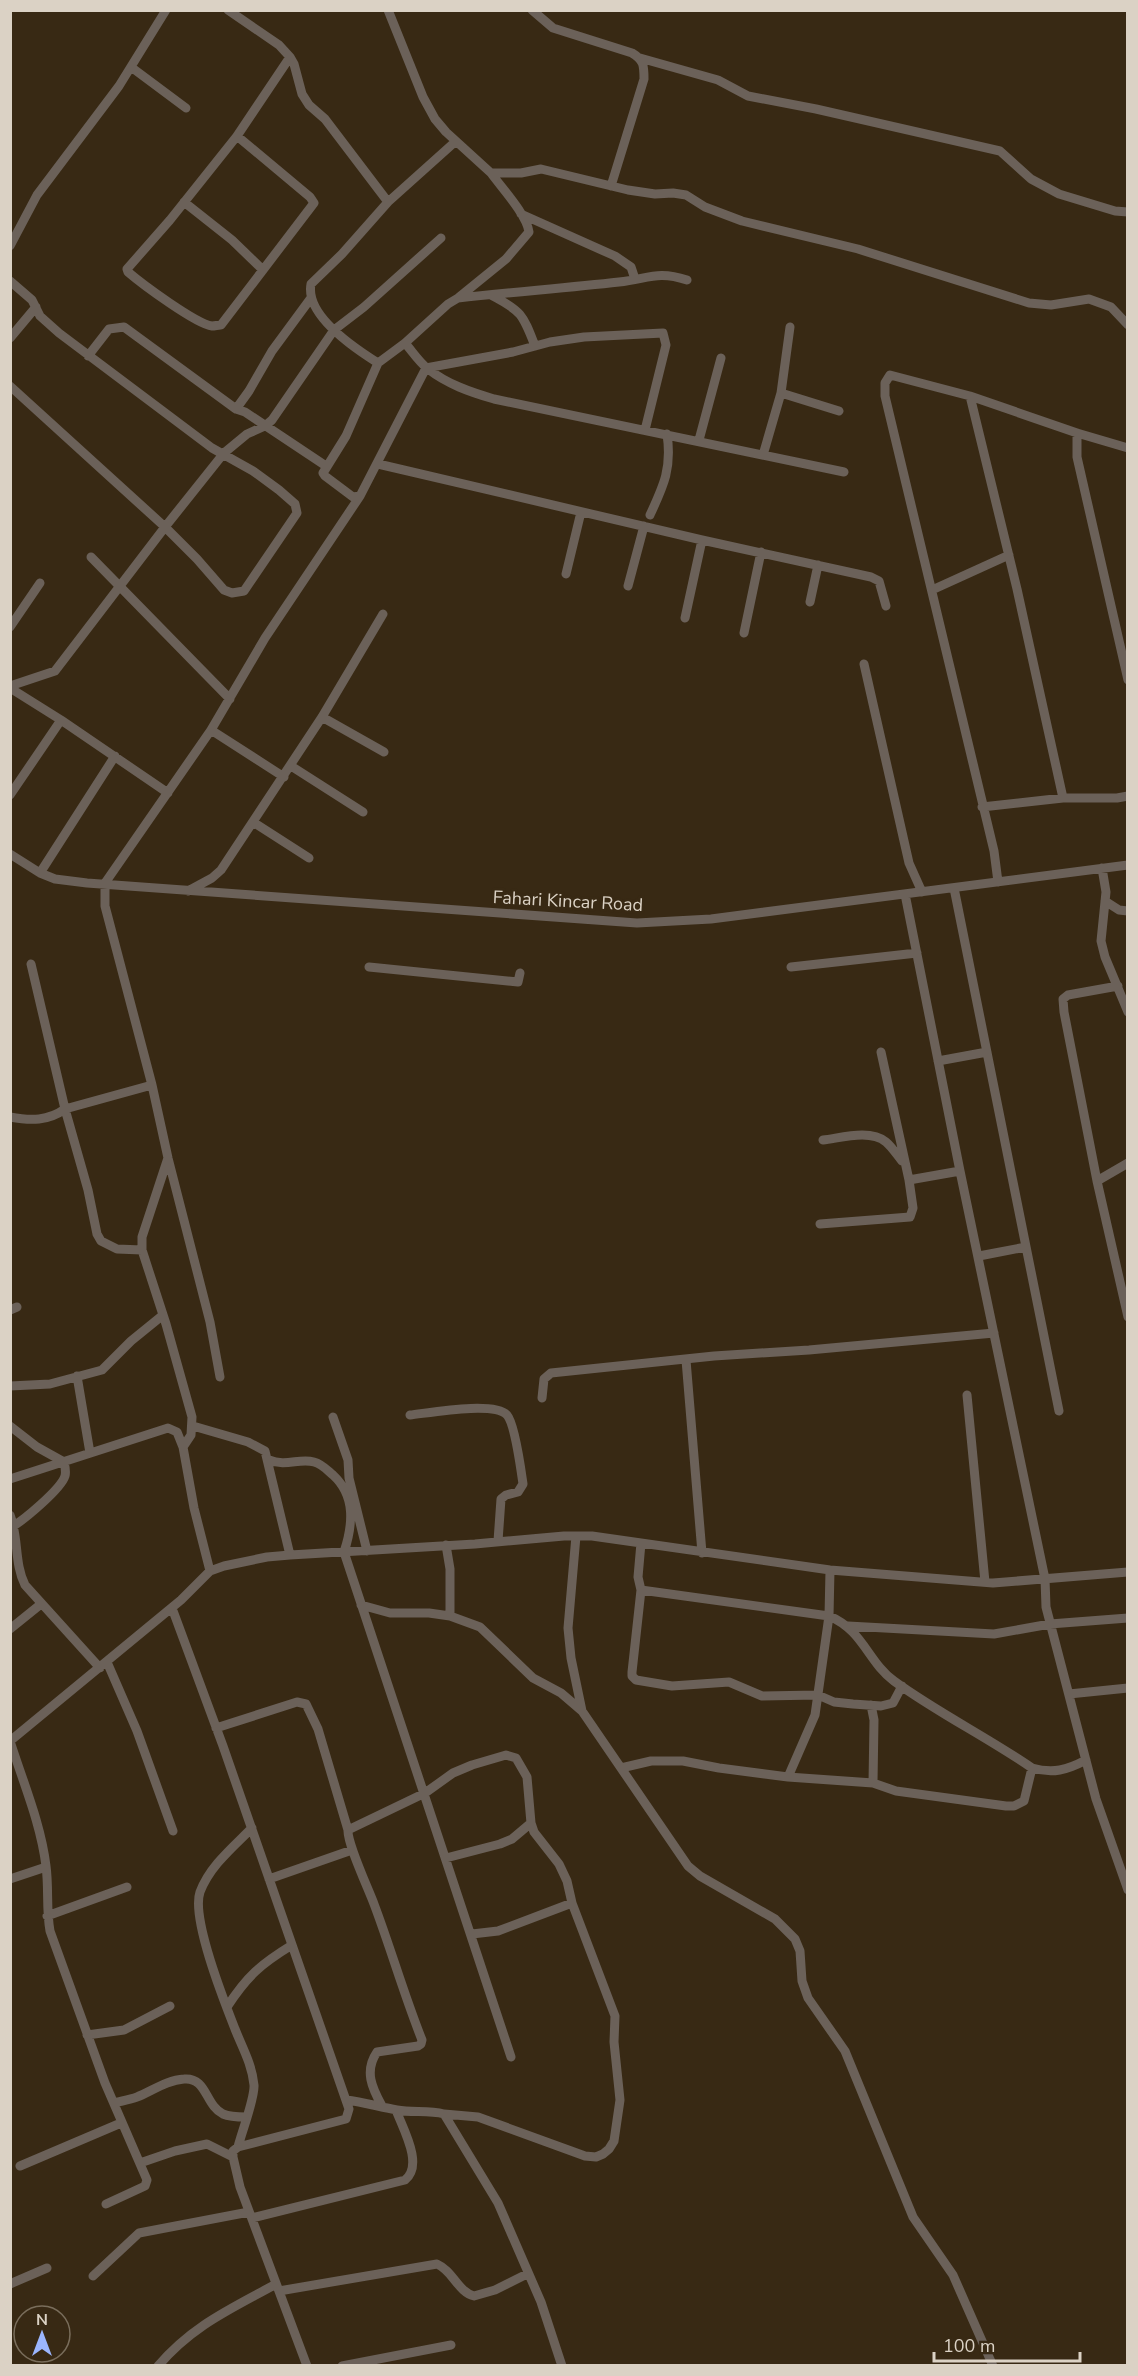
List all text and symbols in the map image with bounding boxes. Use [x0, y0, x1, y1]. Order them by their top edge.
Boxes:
street label: Fahari Kincar Road [492, 885, 644, 917]
north arrow [12, 2304, 72, 2364]
text: N [36, 2309, 48, 2331]
scale bar [934, 2325, 1080, 2363]
text: 100 m [943, 2334, 995, 2358]

